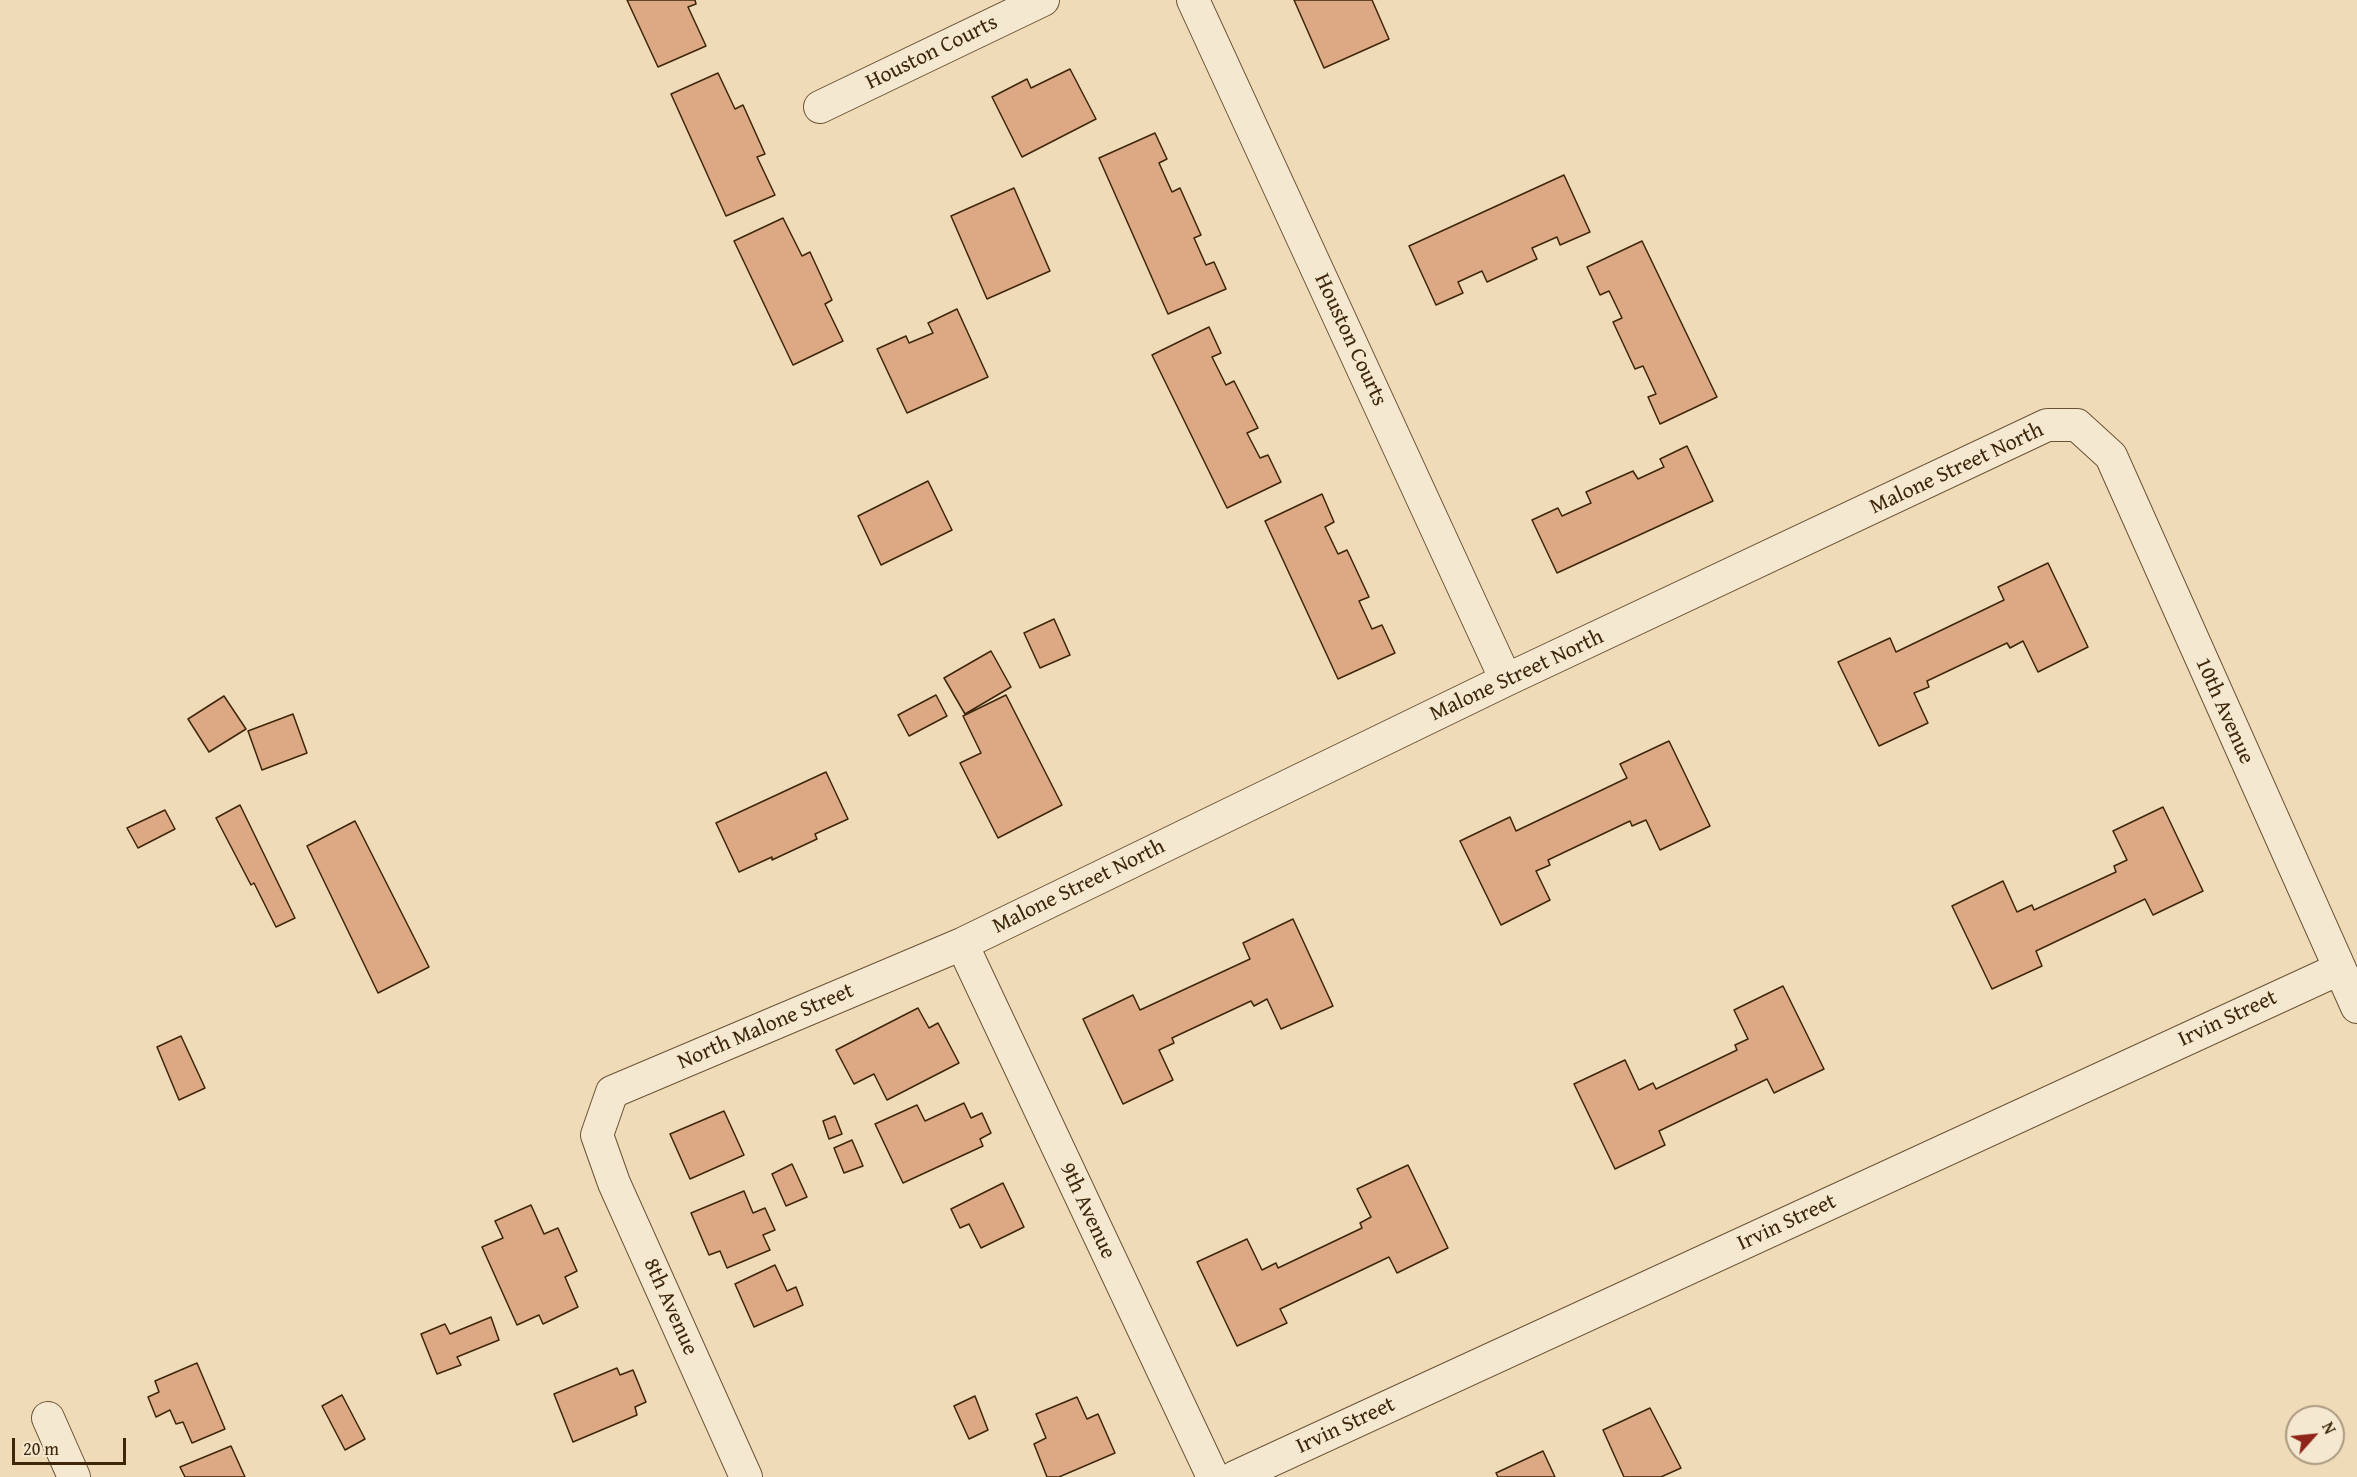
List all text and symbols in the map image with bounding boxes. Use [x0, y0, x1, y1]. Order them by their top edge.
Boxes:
street label: Houston Courts [862, 10, 1002, 96]
street label: Houston Courts [1308, 269, 1392, 411]
street label: Malone Street North [1866, 417, 2048, 521]
street label: Malone Street North [1426, 624, 1608, 728]
street label: 10th Avenue [2189, 654, 2259, 768]
street label: Malone Street North [988, 834, 1170, 940]
street label: North Malone Street [674, 978, 858, 1076]
street label: Irvin Street [2174, 985, 2282, 1053]
street label: 9th Avenue [1053, 1159, 1121, 1263]
street label: Irvin Street [1733, 1189, 1841, 1257]
street label: 8th Avenue [637, 1255, 703, 1359]
street label: Irvin Street [1292, 1392, 1400, 1460]
north arrow [2285, 1405, 2345, 1465]
text: N [2316, 1418, 2342, 1438]
scale bar [15, 1426, 129, 1464]
text: 20 m [23, 1435, 59, 1462]

